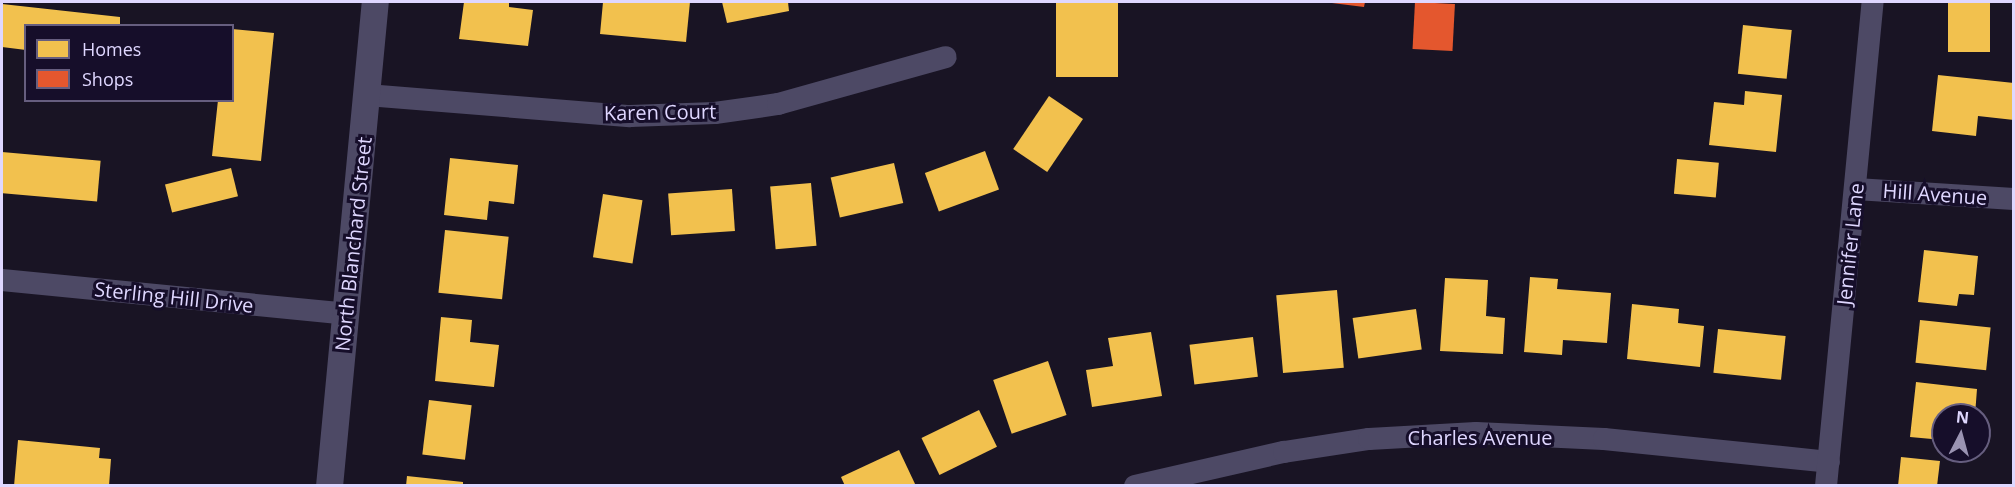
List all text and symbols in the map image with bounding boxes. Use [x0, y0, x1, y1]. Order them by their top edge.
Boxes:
legend [24, 24, 234, 102]
text: Homes [82, 37, 141, 61]
text: Shops [82, 67, 133, 91]
street label: Karen Court [604, 99, 716, 125]
street label: North Blanchard Street [330, 136, 376, 352]
street label: Hill Avenue [1882, 178, 1988, 210]
street label: Jennifer Lane [1832, 182, 1868, 306]
street label: Sterling Hill Drive [93, 277, 255, 317]
north arrow [1931, 403, 1991, 463]
text: N [1955, 405, 1970, 429]
street label: Charles Avenue [1408, 425, 1552, 449]

